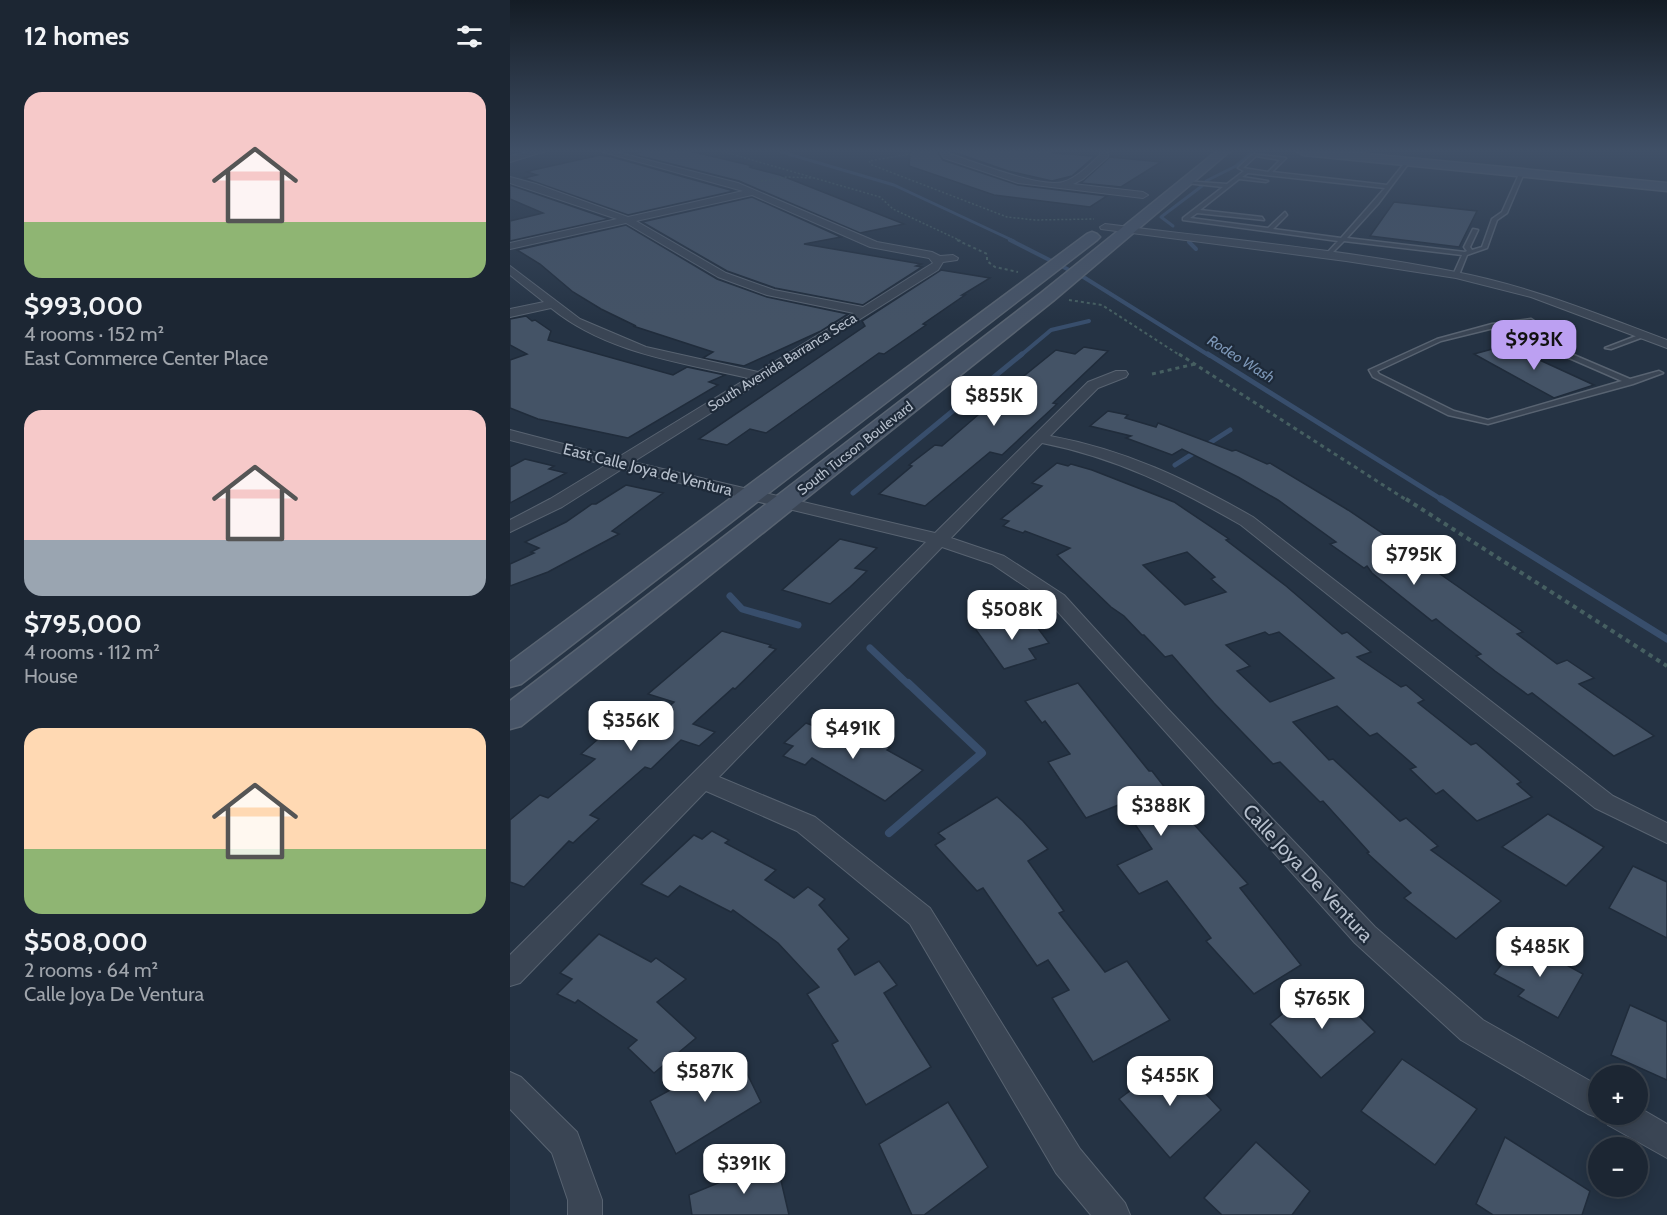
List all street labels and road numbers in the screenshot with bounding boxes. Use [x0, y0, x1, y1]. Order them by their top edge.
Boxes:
street label: South Avenida Barranca Seca [704, 309, 860, 415]
street label: South Tucson Boulevard [793, 397, 917, 499]
street label: East Calle Joya de Ventura [561, 439, 735, 500]
street label: Calle Joya De Ventura [1238, 799, 1378, 947]

